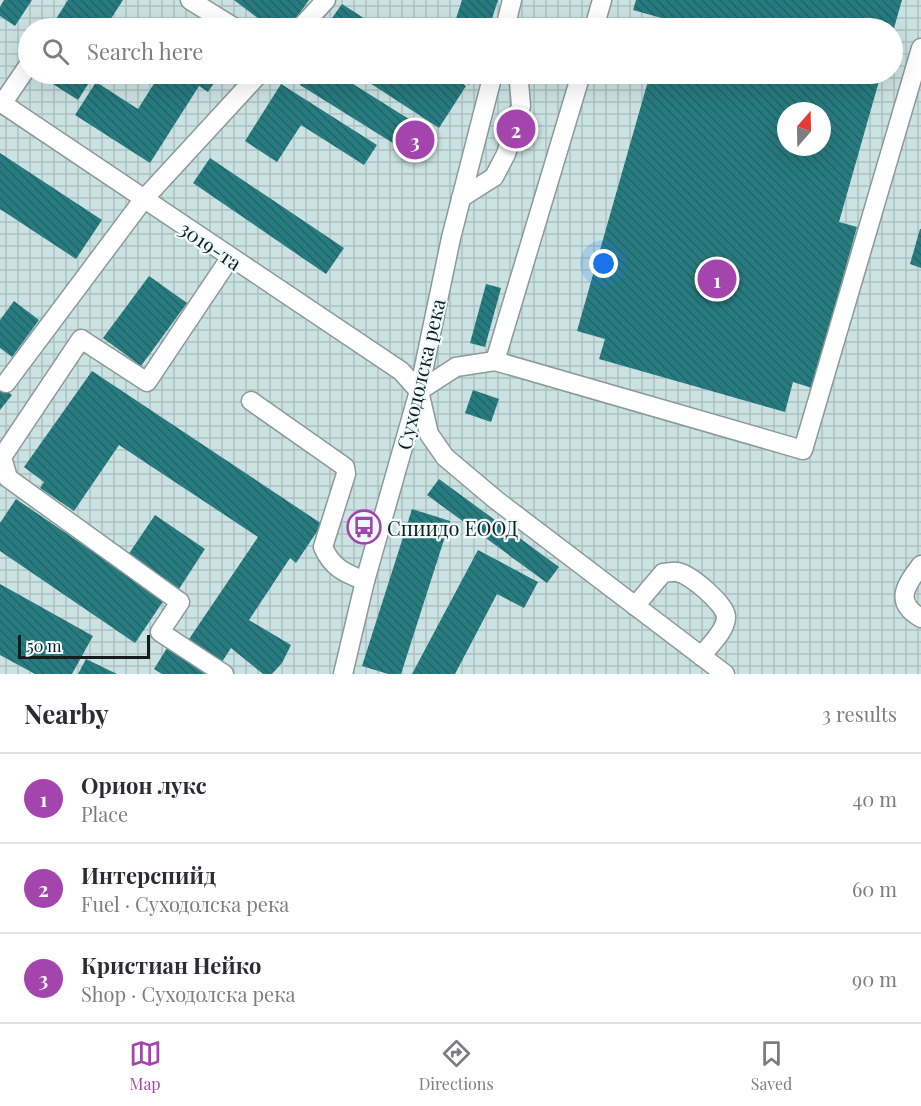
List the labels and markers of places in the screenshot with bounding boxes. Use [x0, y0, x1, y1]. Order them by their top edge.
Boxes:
pin: 2 [496, 106, 536, 152]
pin: 3 [396, 118, 434, 162]
pin: 1 [698, 256, 736, 302]
bus stop icon: Спиидо ЕООД [346, 509, 382, 545]
place label: Спиидо ЕООД [387, 514, 519, 541]

